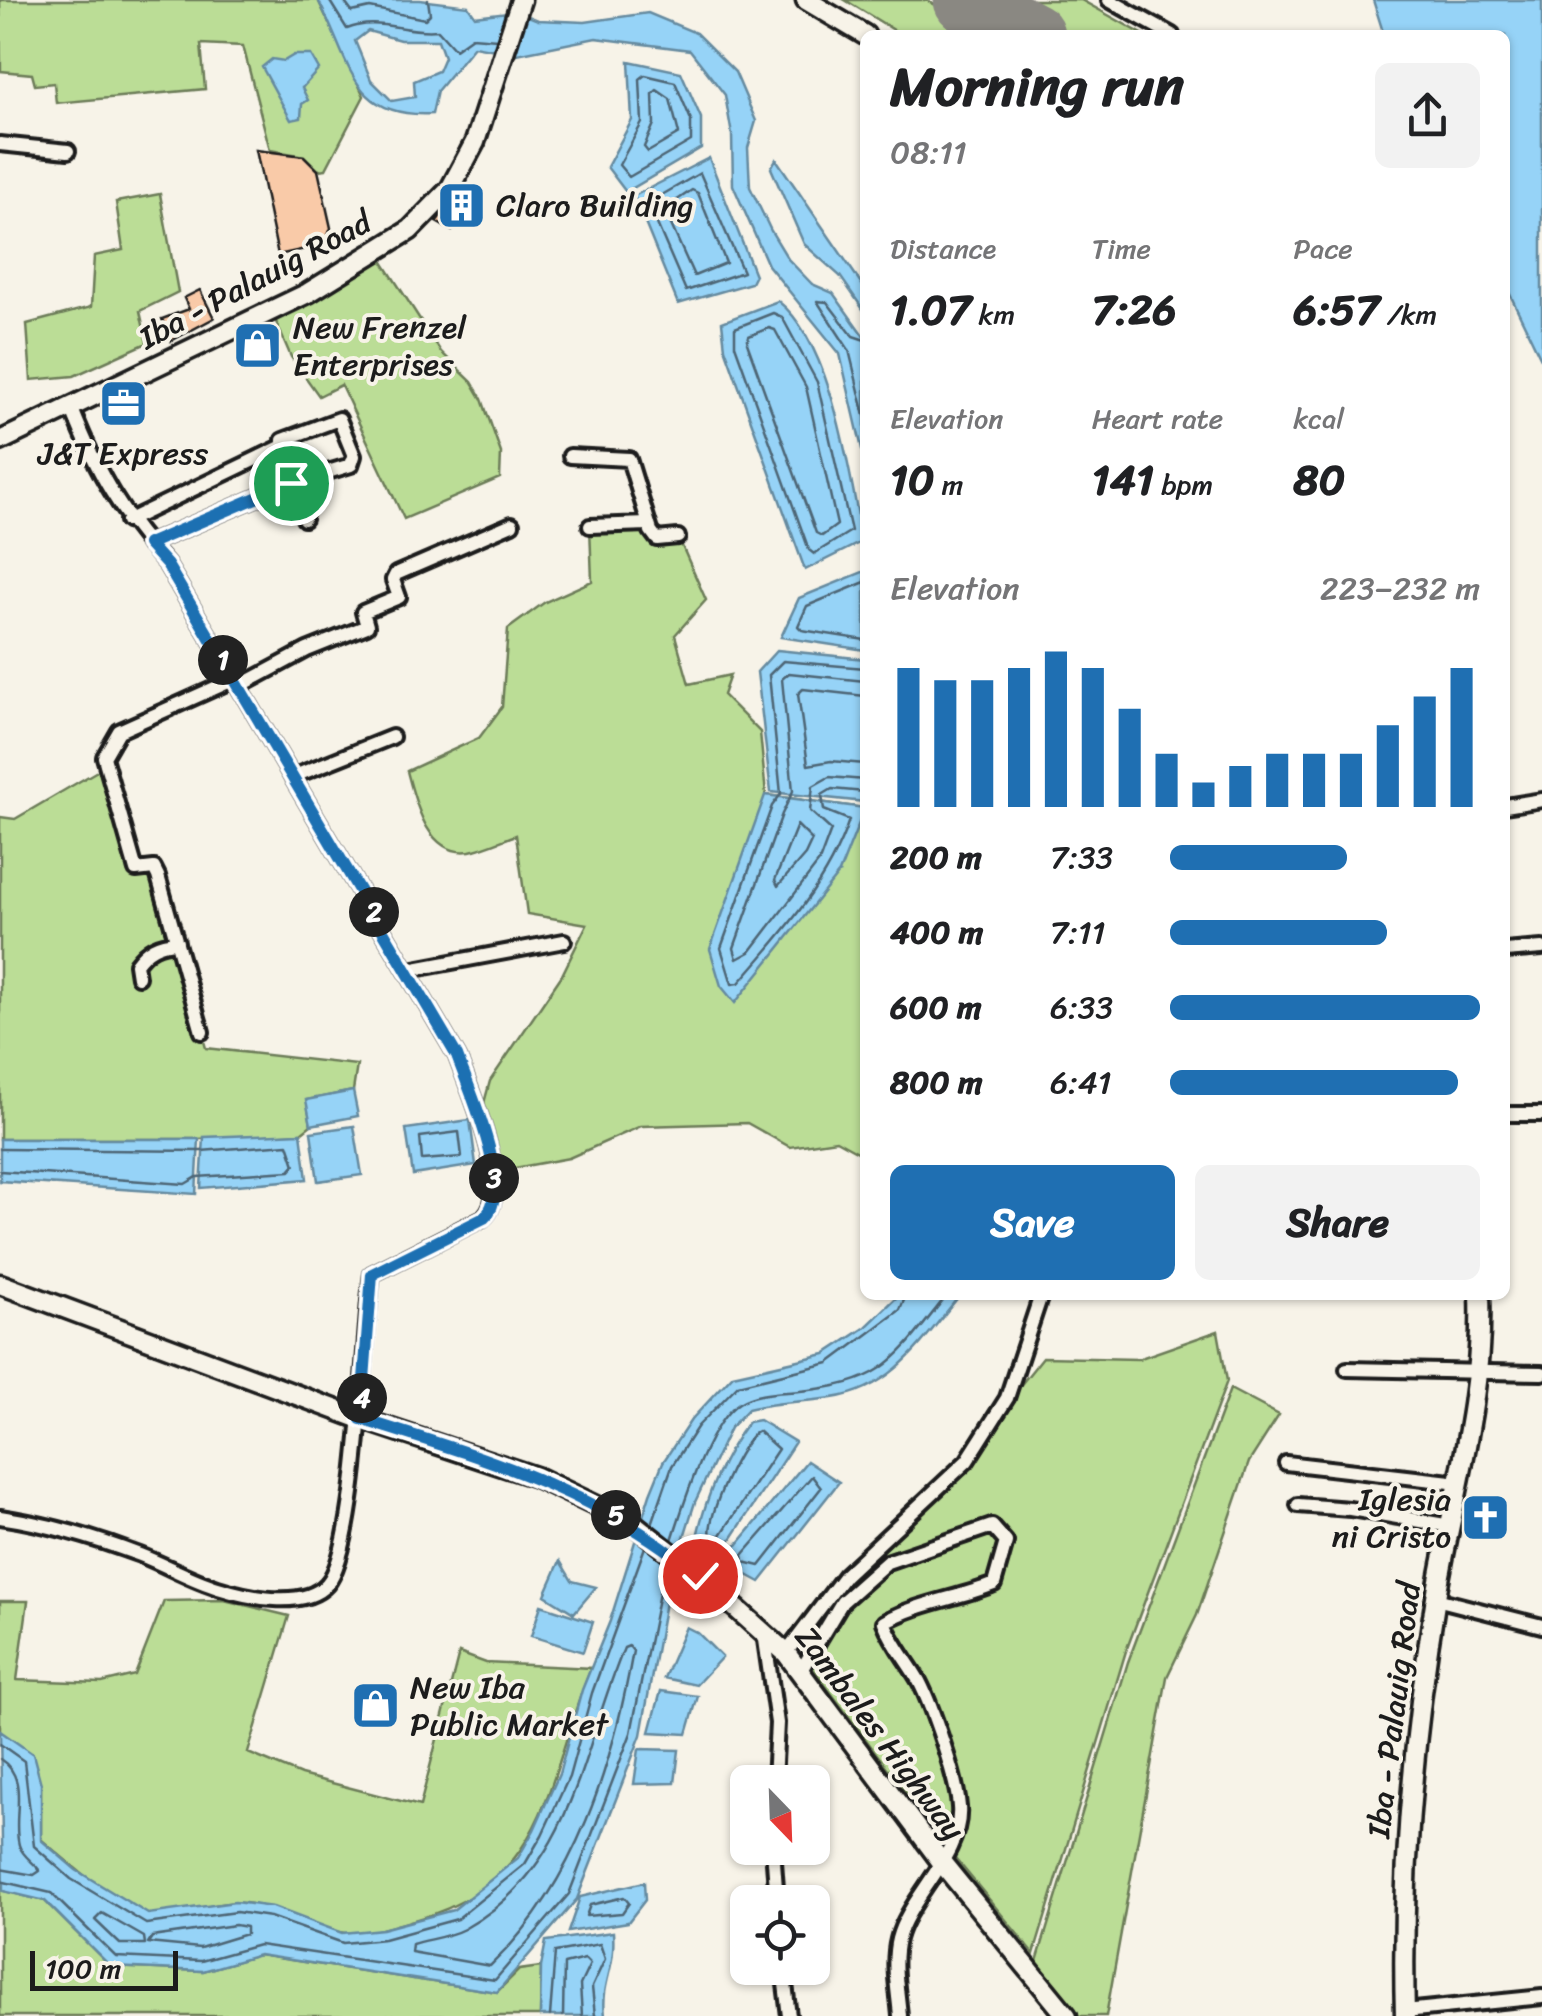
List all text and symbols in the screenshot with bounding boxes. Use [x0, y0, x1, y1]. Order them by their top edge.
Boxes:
text: Morning run [890, 38, 1184, 135]
button: share [1375, 63, 1480, 168]
text: 08:11 [890, 124, 967, 181]
place label: Claro Building [496, 177, 694, 234]
building icon: Claro Building [435, 179, 487, 231]
street label: Iba - Palauig Road [127, 193, 384, 366]
text: Distance [890, 224, 996, 273]
text: Time [1092, 224, 1151, 273]
text: Pace [1293, 224, 1353, 273]
text: 1.07 [890, 273, 971, 347]
text: 7:26 [1092, 273, 1176, 347]
text: 6:57 [1293, 273, 1380, 347]
text: km [971, 290, 1015, 339]
text: /km [1380, 290, 1437, 339]
place label: New Frenzel Enterprises [293, 299, 467, 393]
shop icon: New Frenzel Enterprises [232, 319, 284, 371]
office icon: J&T Express [97, 377, 149, 429]
text: Elevation [890, 394, 1003, 443]
text: Heart rate [1092, 394, 1223, 443]
text: kcal [1293, 394, 1344, 443]
place label: J&T Express [37, 425, 209, 482]
pin [249, 441, 334, 526]
text: 10 [890, 443, 935, 517]
text: 141 [1092, 443, 1154, 517]
text: 80 [1293, 443, 1345, 517]
icon: arrive [264, 456, 319, 511]
text: m [935, 460, 963, 509]
text: bpm [1154, 460, 1213, 509]
text: Elevation [890, 560, 1020, 617]
text: 223–232 m [1320, 560, 1480, 617]
pin: 1 [198, 635, 248, 685]
text: 1 [217, 635, 229, 684]
text: 200 m [890, 829, 982, 886]
text: 7:33 [1050, 829, 1113, 886]
pin: 2 [349, 887, 399, 937]
text: 2 [366, 887, 382, 936]
text: 400 m [890, 904, 983, 961]
text: 7:11 [1050, 904, 1105, 961]
text: 600 m [890, 979, 982, 1036]
text: 6:33 [1050, 979, 1113, 1036]
text: 800 m [890, 1054, 983, 1111]
text: 6:41 [1050, 1054, 1112, 1111]
pin: 3 [469, 1153, 519, 1203]
text: 3 [486, 1153, 502, 1202]
button: Save [890, 1165, 1175, 1280]
button: Share [1195, 1165, 1480, 1280]
pin: 4 [337, 1373, 387, 1423]
text: 4 [353, 1373, 371, 1422]
place label: Iglesia ni Cristo [1332, 1471, 1451, 1565]
pin: 5 [591, 1490, 641, 1540]
text: 5 [607, 1490, 625, 1539]
church icon: Iglesia ni Cristo [1460, 1491, 1512, 1543]
pin [658, 1534, 743, 1619]
icon: check [673, 1549, 728, 1604]
street label: Iba - Palauig Road [1350, 1577, 1438, 1842]
street label: Zambales Highway [780, 1613, 981, 1853]
place label: New Iba Public Market [410, 1659, 609, 1753]
shop icon: New Iba Public Market [349, 1679, 401, 1731]
north arrow [730, 1765, 830, 1865]
map controls [730, 1765, 830, 1985]
button: locate [730, 1885, 830, 1985]
text: 100 m [45, 1944, 121, 1993]
scale bar [30, 1946, 178, 1990]

